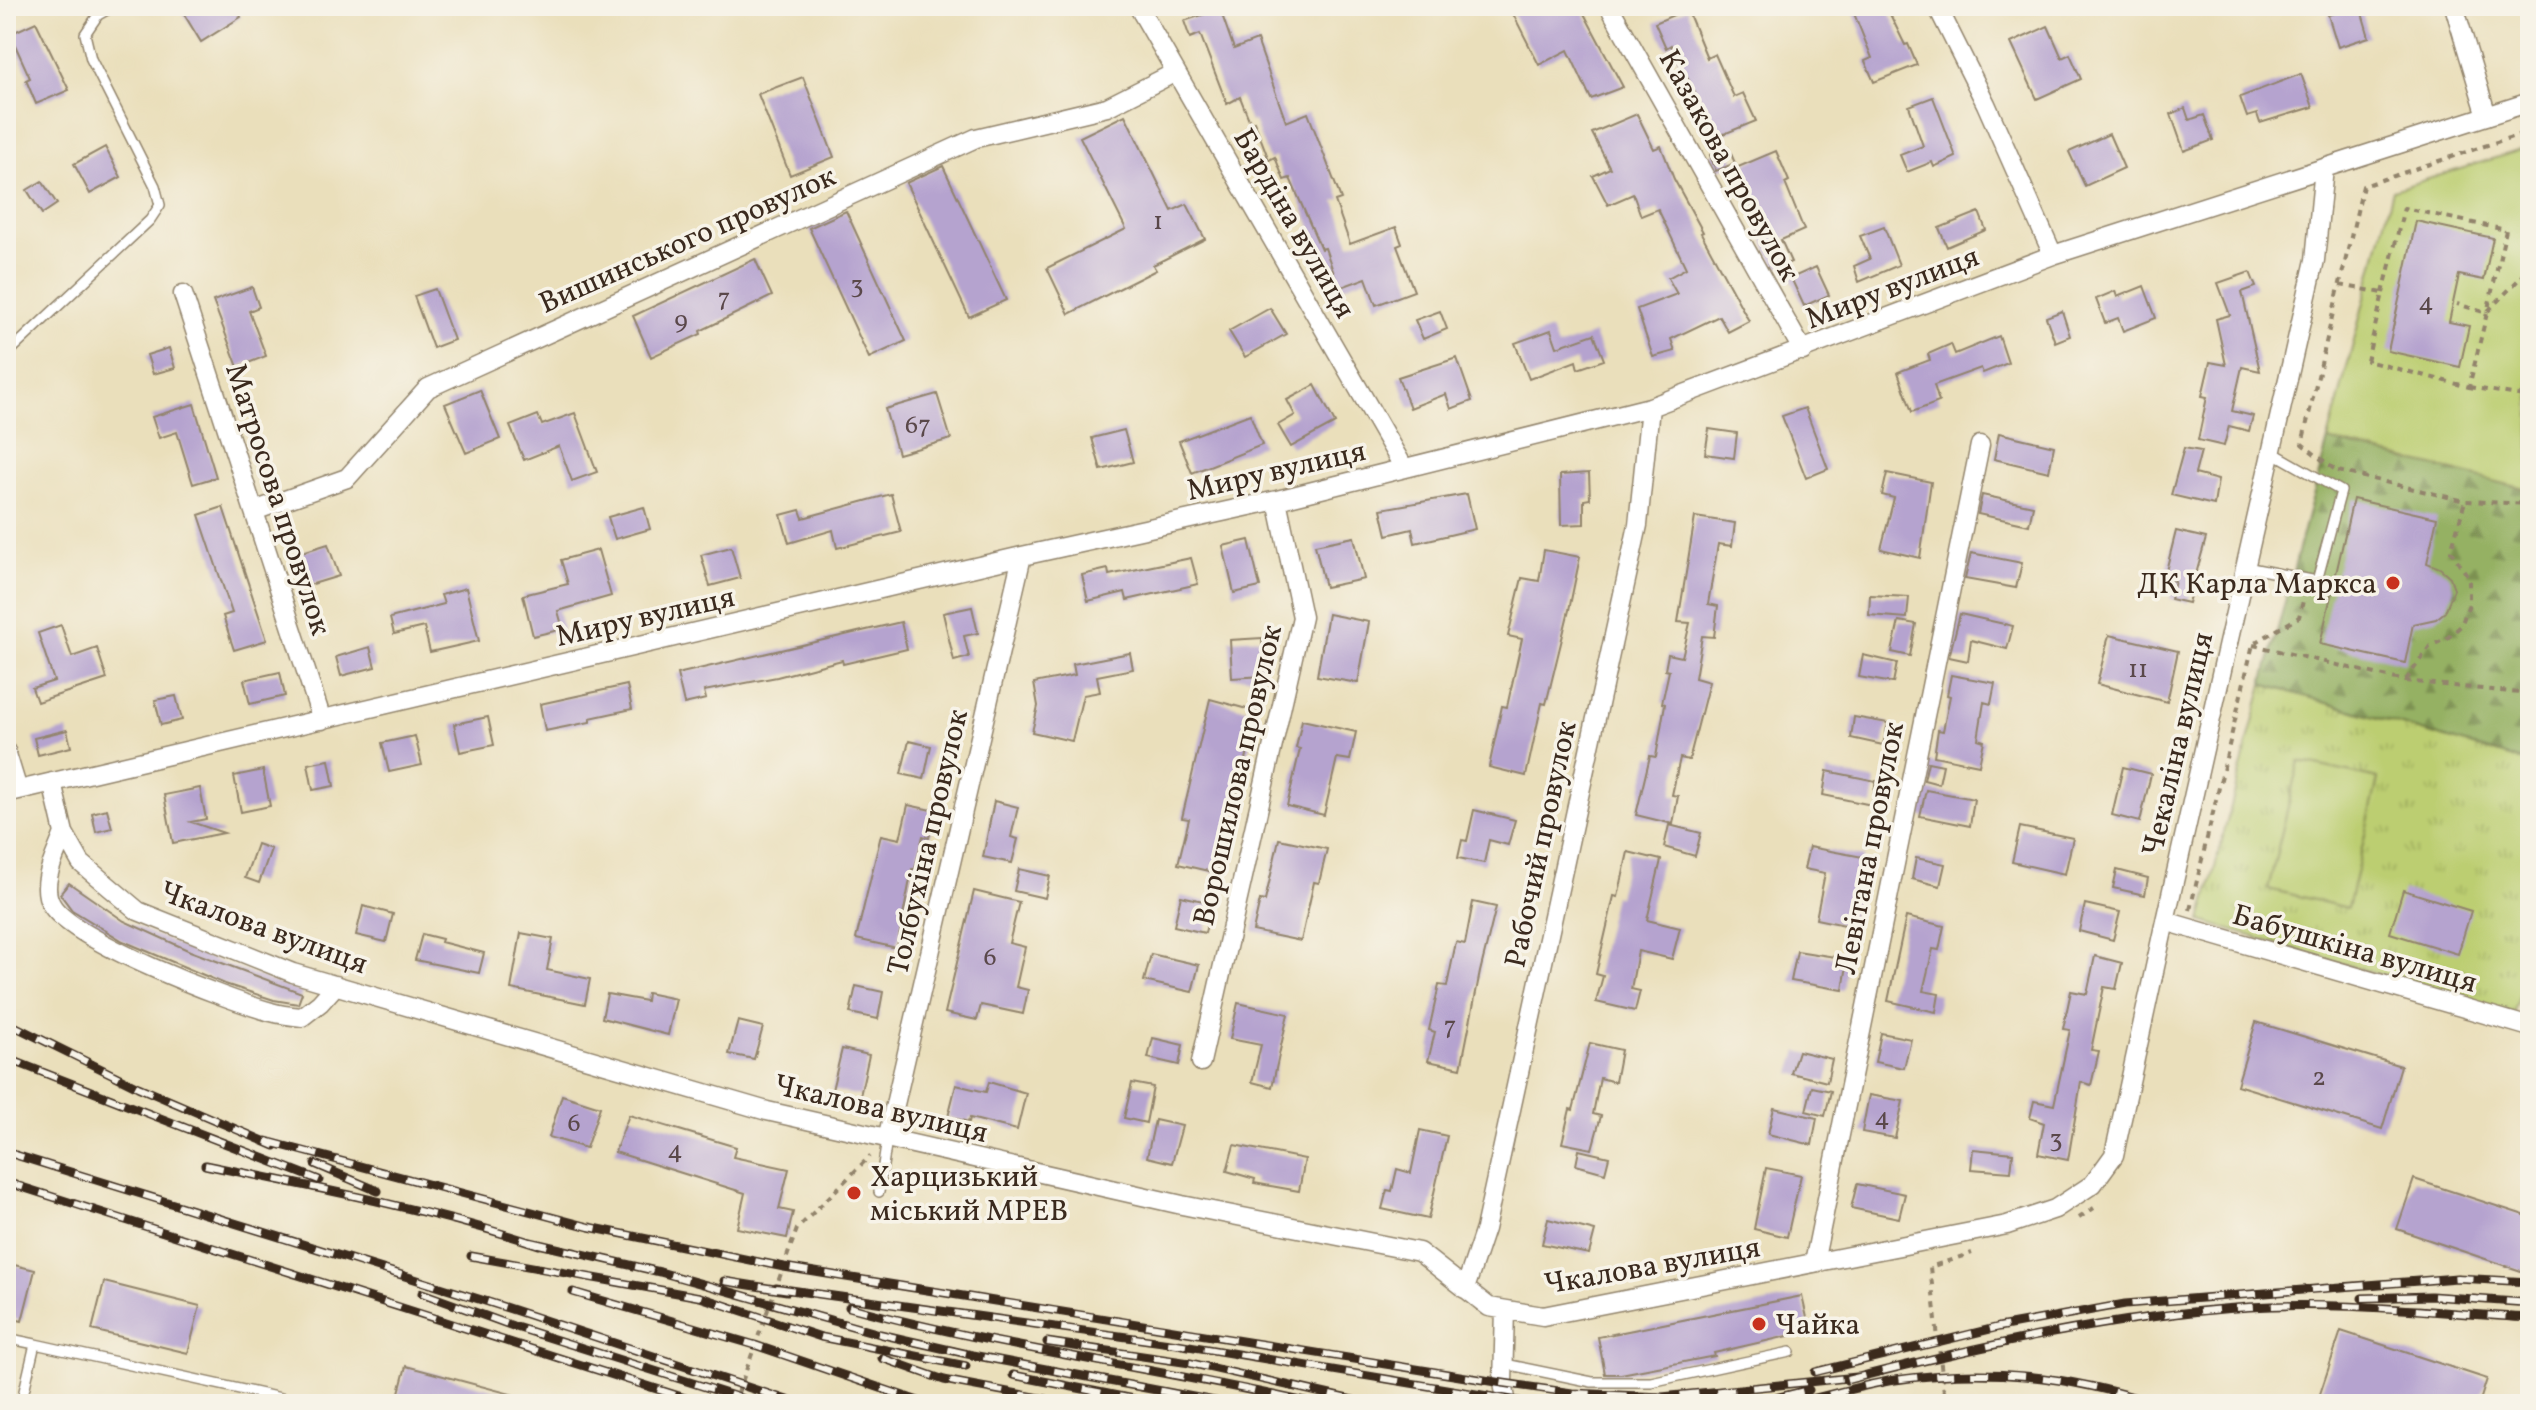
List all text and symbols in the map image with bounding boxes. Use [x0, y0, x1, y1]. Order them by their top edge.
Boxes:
street label: Казакова провулок [1647, 42, 1809, 289]
street label: Бардіна вулиця [1222, 121, 1365, 327]
street label: Вишинського провулок [533, 156, 843, 325]
house number: 1 [1153, 204, 1163, 240]
street label: Миру вулиця [1800, 237, 1985, 341]
house number: 3 [850, 268, 864, 304]
house number: 7 [718, 281, 730, 317]
house number: 4 [2418, 285, 2434, 321]
house number: 9 [674, 303, 688, 339]
street label: Матросова провулок [213, 358, 341, 641]
house number: 67 [905, 408, 931, 444]
street label: Миру вулиця [1183, 431, 1370, 513]
place label: ДК Карла Маркса [2137, 564, 2377, 606]
marker: ДК Карла Маркса [2384, 574, 2402, 592]
street label: Миру вулиця [552, 577, 739, 659]
street label: Ворошилова провулок [1184, 621, 1294, 930]
street label: Чекаліна вулиця [2133, 628, 2225, 861]
house number: 11 [2128, 652, 2148, 688]
street label: Толбухіна провулок [878, 705, 980, 980]
street label: Рабочий провулок [1495, 717, 1589, 972]
street label: Левітана провулок [1826, 719, 1916, 978]
street label: Чкалова вулиця [153, 872, 373, 986]
street label: Бабушкіна вулиця [2227, 895, 2482, 1005]
house number: 6 [983, 940, 997, 976]
house number: 7 [1444, 1009, 1456, 1045]
house number: 2 [2312, 1060, 2326, 1096]
street label: Чкалова вулиця [769, 1065, 992, 1155]
house number: 4 [1874, 1100, 1890, 1136]
house number: 6 [567, 1106, 581, 1142]
house number: 3 [2049, 1122, 2063, 1158]
house number: 4 [667, 1133, 683, 1169]
place label: Харцизький міський МРЕВ [870, 1157, 1068, 1233]
marker: Харцизький міський МРЕВ [845, 1184, 863, 1202]
street label: Чкалова вулиця [1541, 1227, 1764, 1307]
place label: Чайка [1775, 1305, 1860, 1347]
marker: Чайка [1750, 1315, 1768, 1333]

